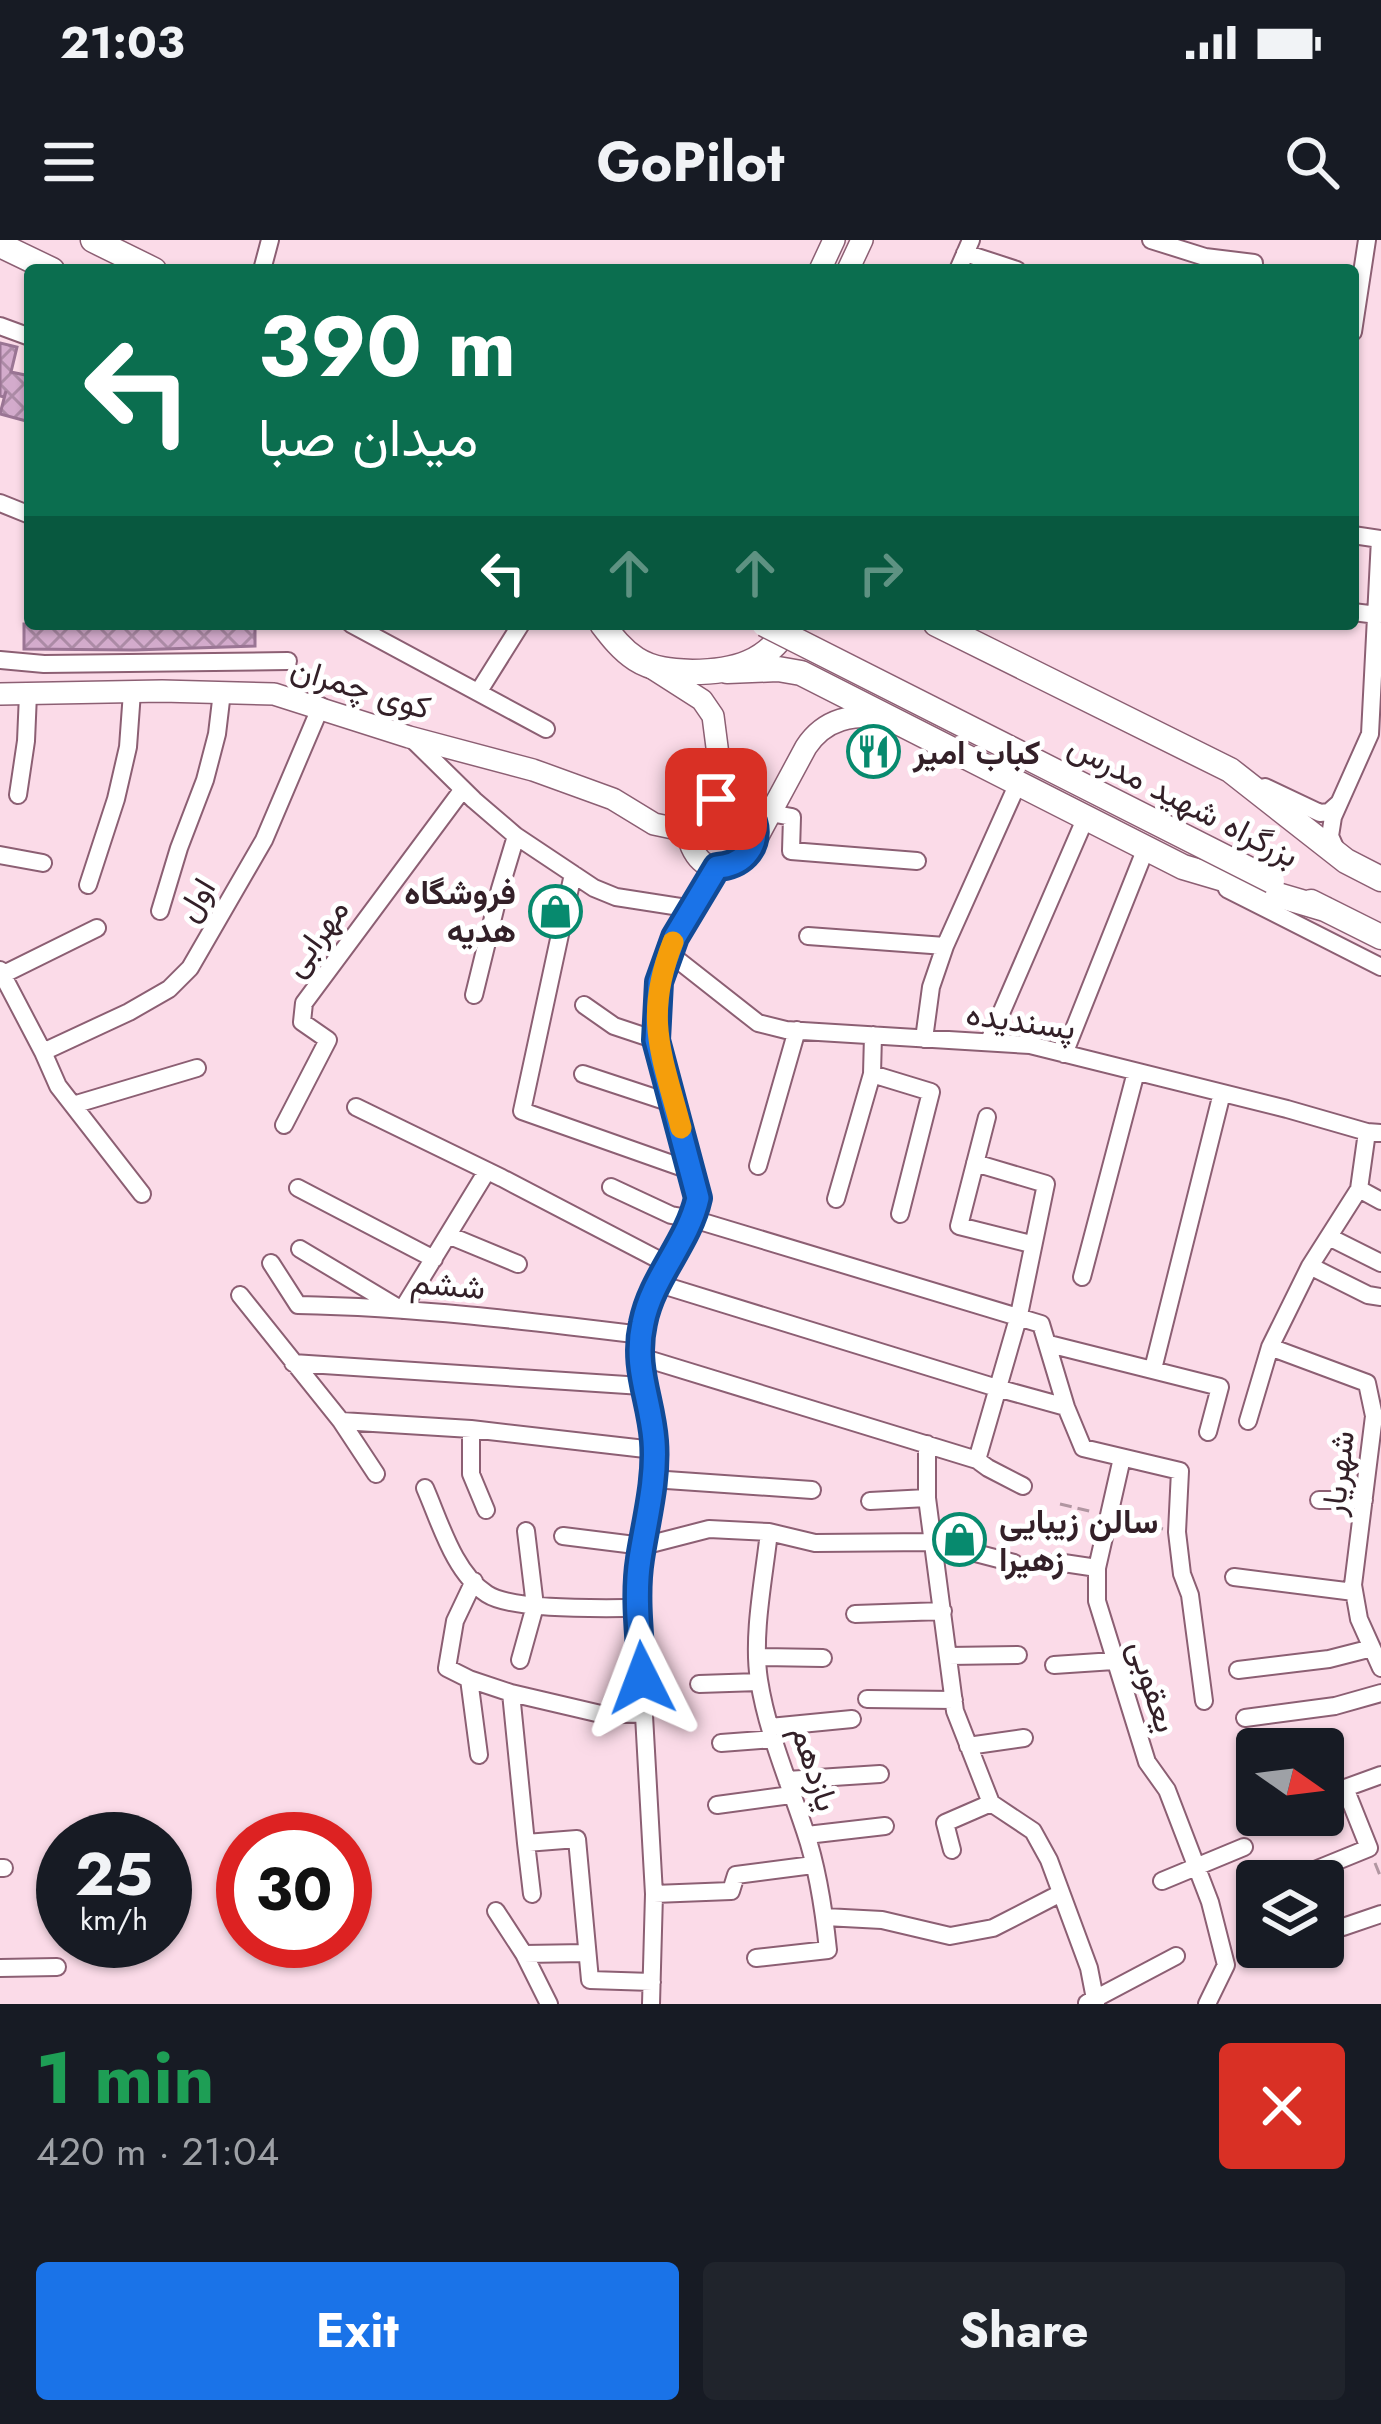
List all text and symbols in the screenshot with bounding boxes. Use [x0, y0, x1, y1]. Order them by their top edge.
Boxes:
text: 21:03 [60, 10, 185, 75]
text: GoPilot [597, 123, 784, 201]
icon: menu [36, 129, 102, 195]
icon: search [1279, 129, 1345, 195]
text: 390 m [258, 286, 516, 408]
icon: left [60, 312, 216, 468]
text: میدان صبا [258, 398, 478, 476]
icon: left [470, 540, 536, 606]
icon: ahead [596, 540, 662, 606]
icon: ahead [722, 540, 788, 606]
icon: right [848, 540, 914, 606]
street label: کوی چمران [285, 644, 437, 731]
street label: بزرگراه شهید مدرس [1060, 722, 1307, 879]
restaurant icon: کباب امیر [846, 724, 902, 780]
place label: کباب امیر [912, 729, 1041, 776]
pin [665, 748, 767, 850]
icon: arrive [683, 766, 749, 832]
street label: اول [164, 869, 227, 930]
place label: فروشگاه هدیه [404, 869, 516, 954]
shop icon: فروشگاه هدیه [527, 883, 583, 939]
street label: مهرابی [271, 889, 360, 986]
street label: پسندیده [963, 990, 1079, 1051]
street label: ششم [409, 1258, 487, 1311]
street label: شهریار [1309, 1428, 1366, 1519]
place label: سالن زیبایی زهیرا [999, 1498, 1158, 1583]
shop icon: سالن زیبایی زهیرا [932, 1512, 988, 1568]
position arrow [579, 1615, 705, 1741]
street label: یعقوبی [1117, 1634, 1190, 1738]
street label: یازدهم [780, 1719, 851, 1817]
north arrow [1236, 1728, 1344, 1836]
map controls [1236, 1728, 1344, 1968]
speed limit sign: 30 [216, 1812, 372, 1968]
text: 25 [75, 1831, 153, 1918]
button: layers [1236, 1860, 1344, 1968]
text: km/h [80, 1898, 148, 1941]
text: 1 min [36, 2026, 215, 2130]
button: close [1219, 2043, 1345, 2169]
text: 420 m · 21:04 [36, 2123, 279, 2180]
button: Exit [36, 2262, 679, 2400]
button: Share [703, 2262, 1345, 2400]

